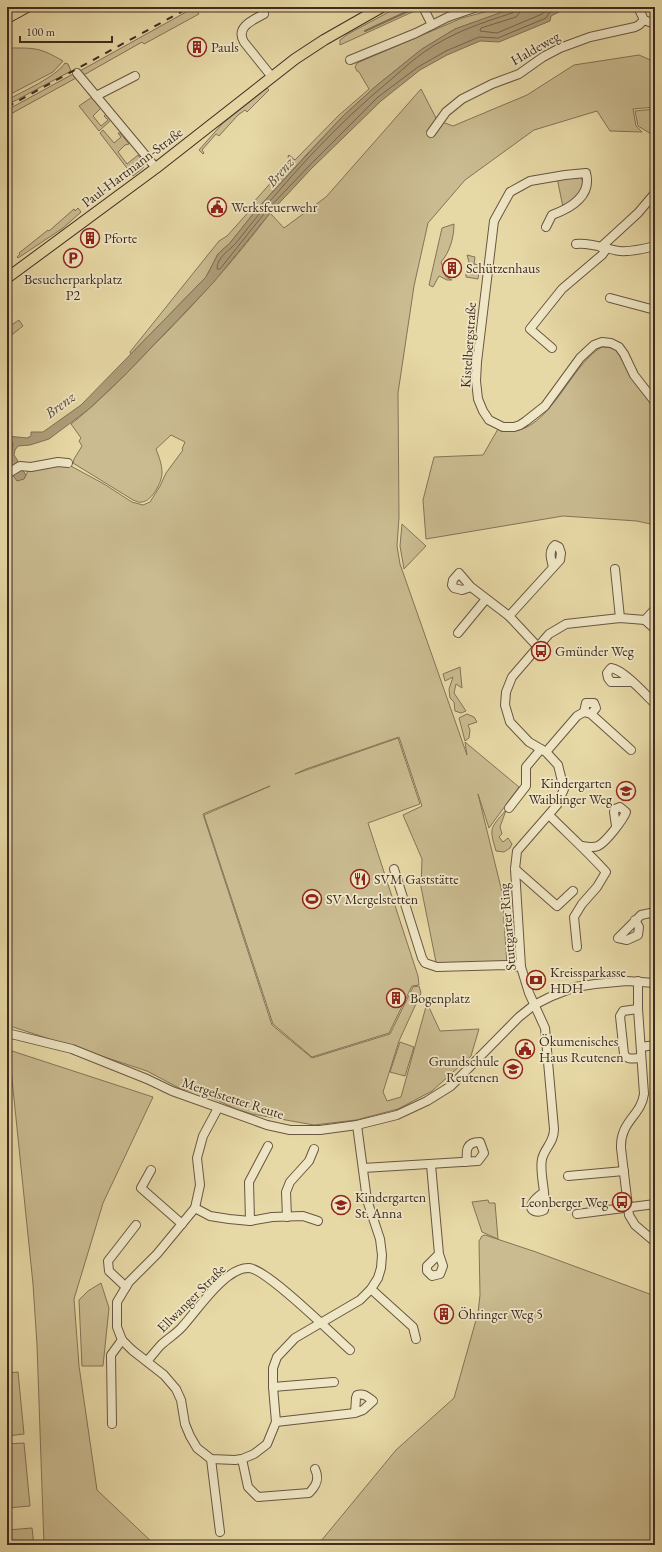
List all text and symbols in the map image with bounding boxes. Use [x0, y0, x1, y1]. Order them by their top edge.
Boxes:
scale bar [20, 18, 112, 44]
text: 100 m [26, 24, 56, 40]
street label: Haldeweg [507, 26, 564, 69]
building icon: Pauls [186, 36, 208, 58]
place label: Pauls [211, 38, 239, 56]
street label: Paul-Hartmann-Straße [78, 123, 187, 211]
water label: Brenz [261, 152, 298, 191]
public building icon: Werksfeuerwehr [206, 196, 228, 218]
place label: Werksfeuerwehr [231, 198, 318, 216]
building icon: Pforte [79, 227, 101, 249]
place label: Pforte [104, 229, 138, 247]
parking icon: Besucherparkplatz P2 [62, 247, 84, 269]
building icon: Schützenhaus [441, 257, 463, 279]
place label: Schützenhaus [466, 259, 540, 277]
place label: Besucherparkplatz P2 [24, 270, 123, 304]
street label: Kistelbergstraße [456, 301, 480, 388]
water label: Brenz [40, 386, 79, 423]
bus stop icon: Gmünder Weg [530, 640, 552, 662]
place label: Gmünder Weg [555, 642, 635, 660]
place label: Kindergarten Waiblinger Weg [528, 774, 613, 808]
school or university icon: Kindergarten Waiblinger Weg [615, 780, 637, 802]
restaurant icon: SVM Gaststätte [349, 868, 371, 890]
place label: SVM Gaststätte [374, 870, 459, 888]
street label: Stuttgarter Ring [494, 882, 520, 971]
sports icon: SV Mergelstetten [301, 888, 323, 910]
place label: SV Mergelstetten [326, 890, 419, 908]
place label: Kreissparkasse HDH [550, 963, 627, 997]
bank icon: Kreissparkasse HDH [525, 969, 547, 991]
building icon: Bogenplatz [385, 987, 407, 1009]
place label: Bogenplatz [410, 989, 470, 1007]
place label: Ökumenisches Haus Reutenen [539, 1032, 624, 1066]
public building icon: Ökumenisches Haus Reutenen [514, 1038, 536, 1060]
place label: Grundschule Reutenen [429, 1052, 500, 1086]
school or university icon: Grundschule Reutenen [502, 1058, 524, 1080]
street label: Mergelstetter Reute [180, 1073, 287, 1123]
place label: Kindergarten St. Anna [355, 1188, 427, 1222]
bus stop icon: Leonberger Weg [611, 1191, 633, 1213]
place label: Leonberger Weg [521, 1193, 609, 1211]
school or university icon: Kindergarten St. Anna [330, 1194, 352, 1216]
street label: Ellwanger Straße [153, 1260, 229, 1336]
building icon: Öhringer Weg 5 [433, 1303, 455, 1325]
place label: Öhringer Weg 5 [458, 1305, 543, 1323]

